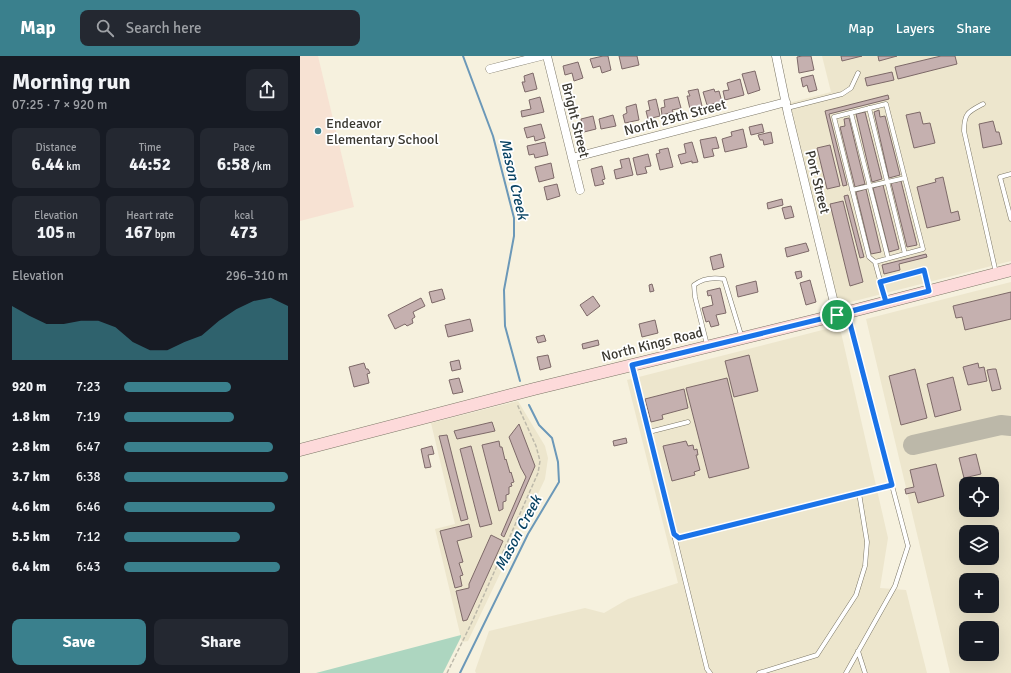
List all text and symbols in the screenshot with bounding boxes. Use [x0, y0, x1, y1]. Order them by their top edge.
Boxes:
search box [80, 10, 360, 46]
text: Map [20, 16, 56, 40]
icon: search [94, 17, 116, 39]
text: Search here [126, 19, 201, 37]
text: Map [848, 20, 874, 37]
text: Layers [896, 20, 935, 37]
text: Share [957, 20, 991, 37]
text: Morning run [12, 68, 131, 95]
button: share [246, 69, 288, 111]
street label: Bright Street [558, 81, 593, 160]
street label: North 29th Street [622, 96, 728, 139]
text: 07:25 · 7 × 920 m [12, 97, 107, 113]
place label: Endeavor Elementary School [326, 115, 439, 148]
marker: Endeavor Elementary School [313, 126, 323, 136]
water label: Mason Creek [496, 137, 532, 223]
text: Distance [36, 141, 76, 154]
text: Time [139, 141, 161, 154]
text: Pace [233, 141, 255, 154]
street label: Port Street [801, 149, 834, 216]
text: 6.44 [31, 154, 64, 175]
text: 44:52 [129, 154, 171, 175]
text: 6:58 [217, 154, 250, 175]
text: km [64, 160, 81, 173]
text: /km [250, 160, 271, 173]
text: Elevation [34, 209, 78, 222]
text: Heart rate [126, 209, 174, 222]
text: kcal [234, 209, 254, 222]
text: 105 [37, 222, 64, 243]
text: 167 [125, 222, 152, 243]
text: 473 [230, 222, 258, 243]
text: m [64, 228, 75, 241]
text: bpm [152, 228, 175, 241]
text: Elevation [12, 268, 64, 284]
text: 296–310 m [226, 268, 288, 284]
pin [820, 298, 854, 332]
icon: arrive [826, 304, 848, 326]
street label: North Kings Road [600, 324, 705, 365]
text: 920 m [12, 379, 46, 395]
text: 7:23 [76, 379, 101, 395]
text: 1.8 km [12, 409, 50, 425]
text: 7:19 [76, 409, 101, 425]
text: 2.8 km [12, 439, 50, 455]
text: 6:47 [76, 439, 101, 455]
text: 3.7 km [12, 469, 50, 485]
text: 6:38 [76, 469, 101, 485]
map controls [959, 477, 999, 661]
button: locate [959, 477, 999, 517]
water label: Mason Creek [491, 491, 546, 574]
text: 4.6 km [12, 499, 50, 515]
text: 6:46 [76, 499, 101, 515]
button: layers [959, 525, 999, 565]
text: 5.5 km [12, 529, 50, 545]
text: 7:12 [76, 529, 101, 545]
text: 6.4 km [12, 559, 50, 575]
text: 6:43 [76, 559, 101, 575]
button: + [959, 573, 999, 613]
button: Save [12, 619, 146, 665]
button: Share [154, 619, 288, 665]
button: − [959, 621, 999, 661]

